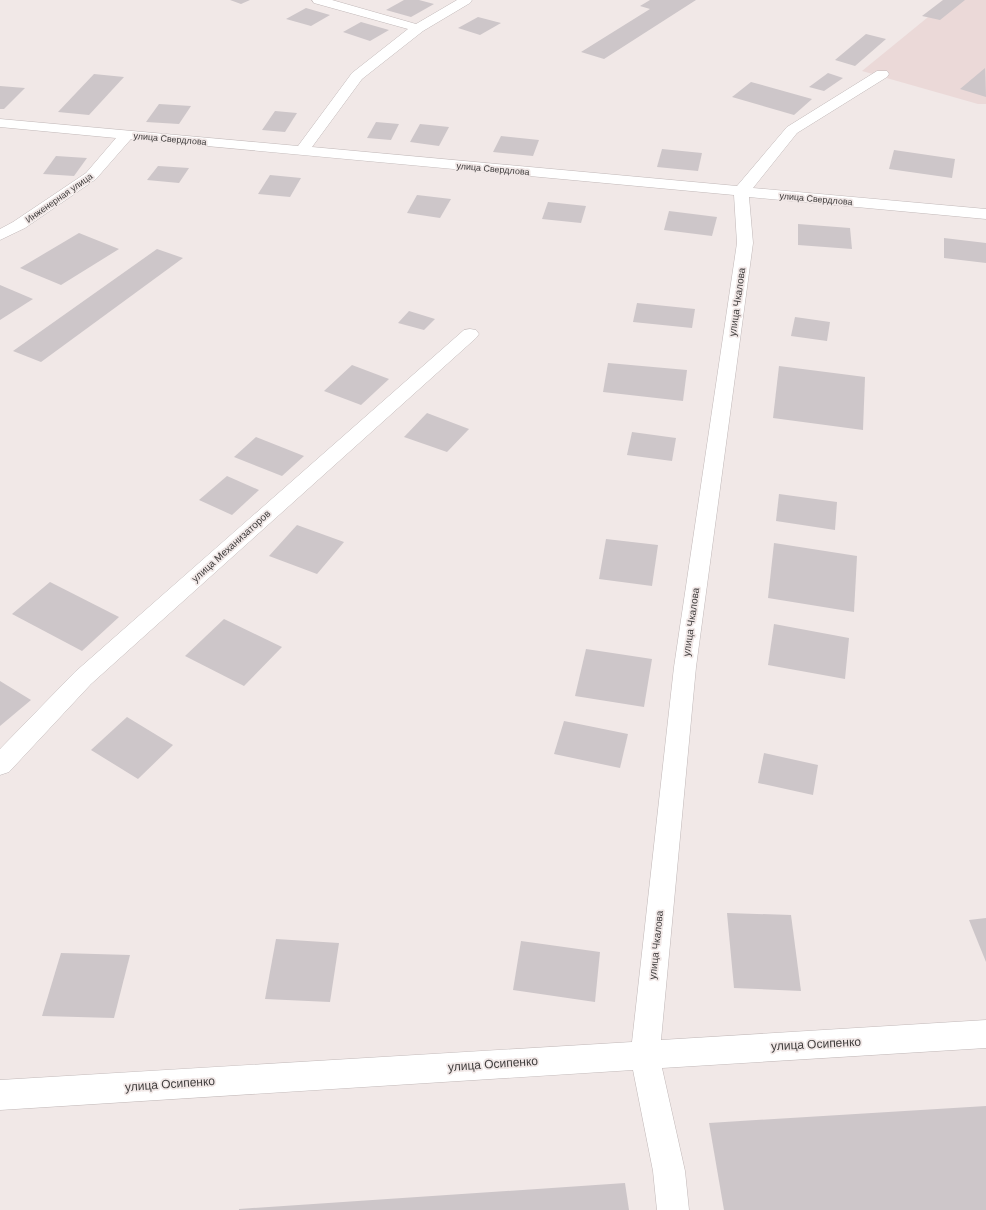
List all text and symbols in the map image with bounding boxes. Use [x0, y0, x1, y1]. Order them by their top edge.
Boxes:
street label: улица Свердлова [133, 130, 207, 148]
street label: улица Свердлова [456, 160, 530, 178]
street label: Инженерная улица [23, 170, 95, 226]
street label: улица Свердлова [779, 190, 853, 208]
street label: улица Чкалова [726, 266, 748, 337]
street label: улица Механизаторов [189, 507, 273, 585]
street label: улица Чкалова [680, 586, 702, 657]
street label: улица Чкалова [646, 909, 666, 980]
street label: улица Осипенко [771, 1034, 862, 1054]
street label: улица Осипенко [448, 1053, 539, 1075]
street label: улица Осипенко [125, 1073, 216, 1095]

